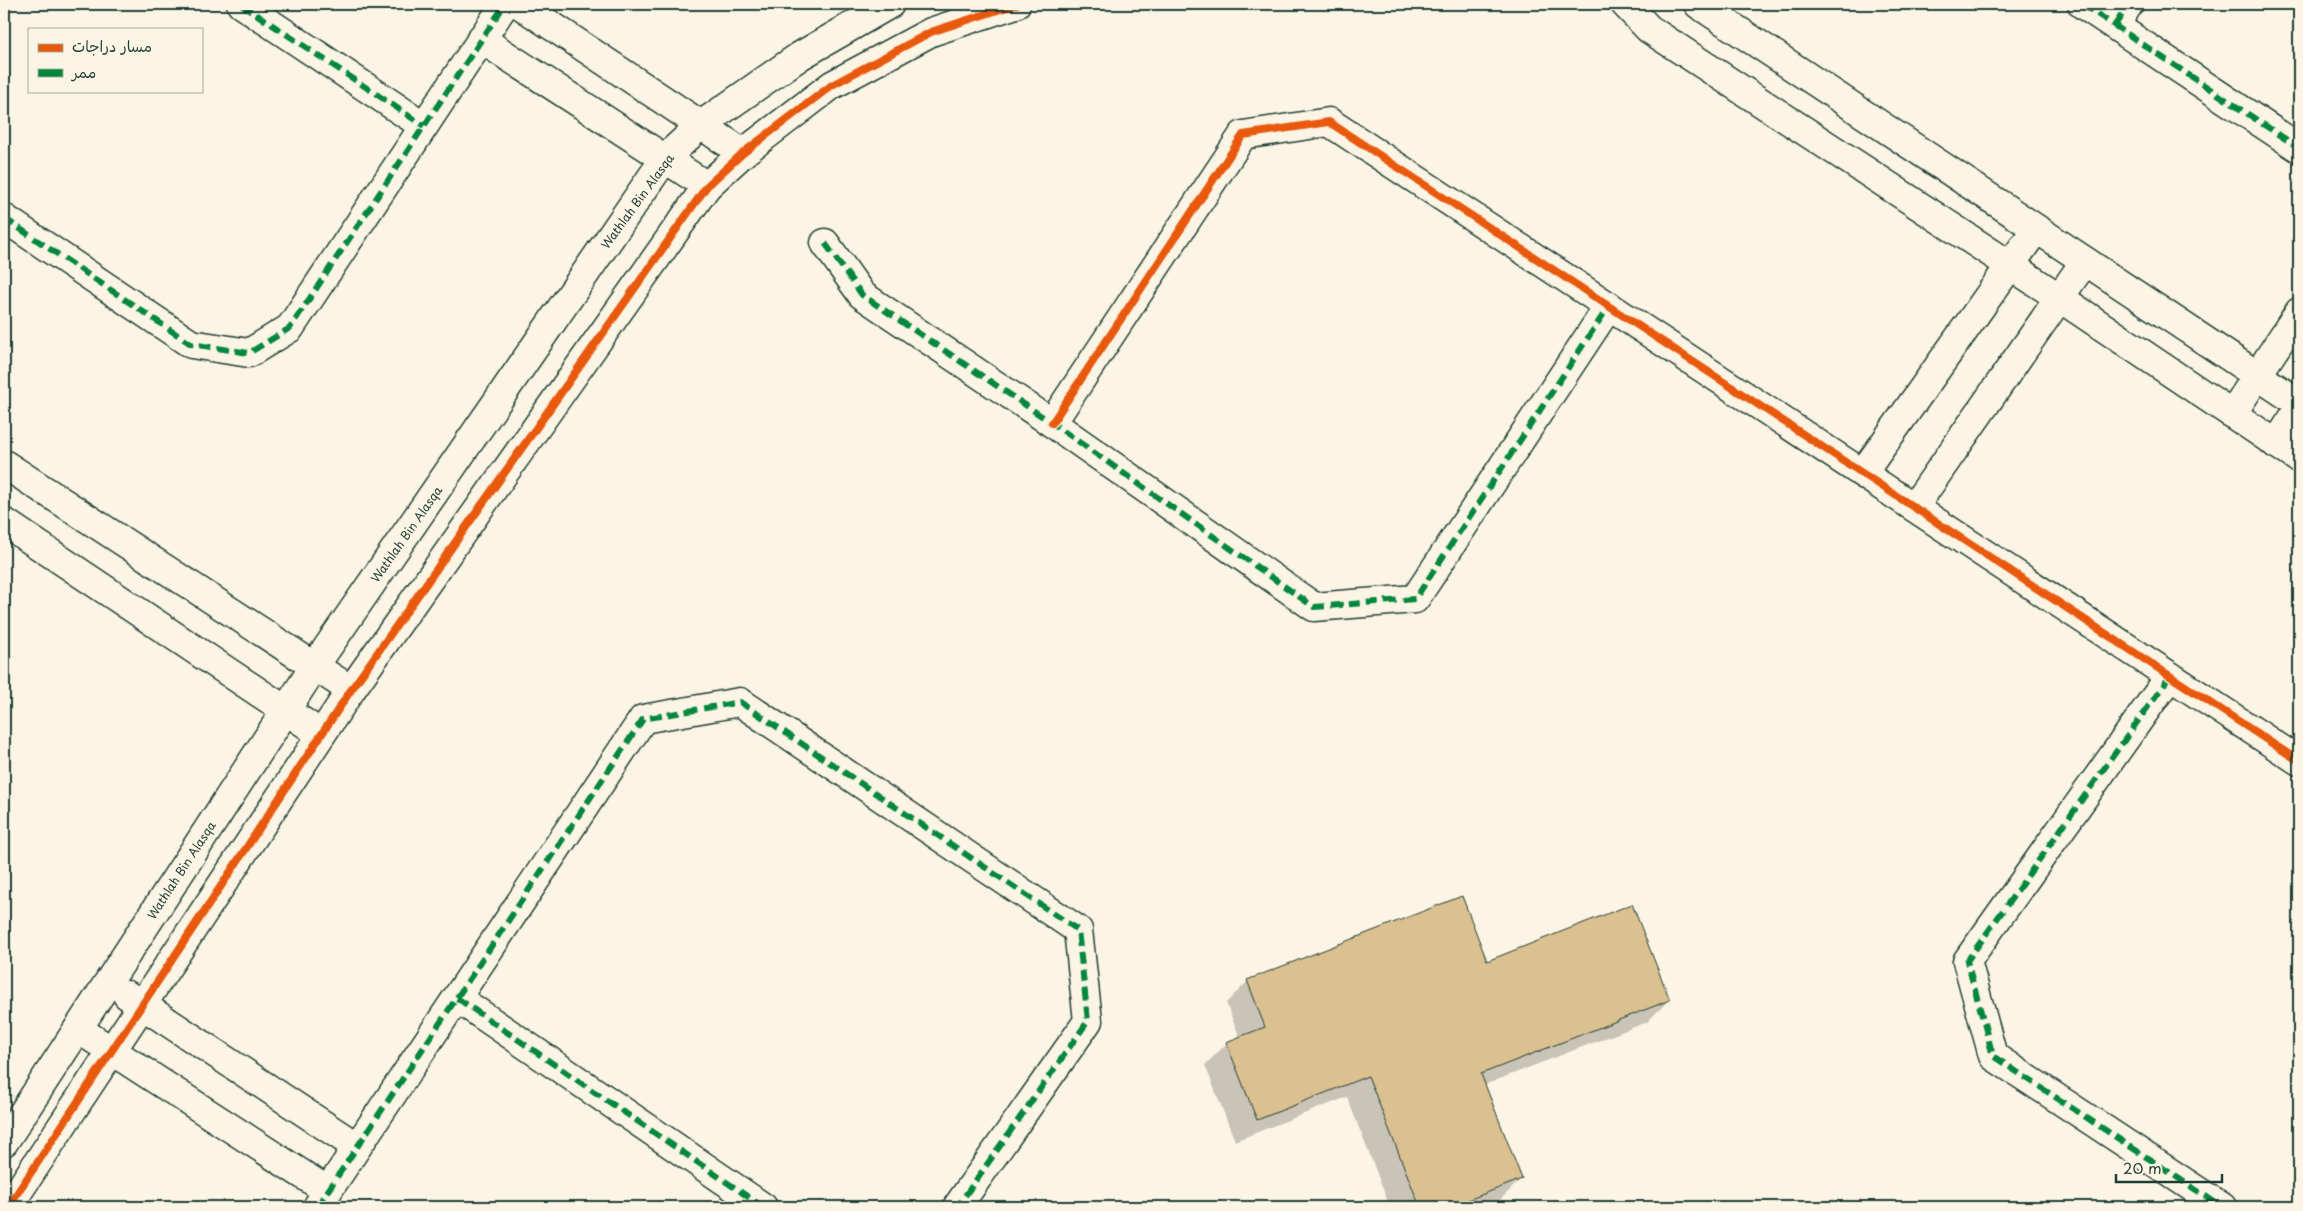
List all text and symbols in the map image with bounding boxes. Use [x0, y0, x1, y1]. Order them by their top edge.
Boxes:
legend [28, 28, 202, 92]
text: مسار دراجات [72, 34, 152, 57]
text: ممر [70, 60, 96, 83]
street label: Wathlah Bin Alasqa [596, 149, 678, 252]
street label: Wathlah Bin Alasqa [366, 482, 446, 586]
street label: Wathlah Bin Alasqa [142, 817, 220, 923]
scale bar [2116, 1151, 2222, 1183]
text: 20 m [2123, 1156, 2162, 1179]

